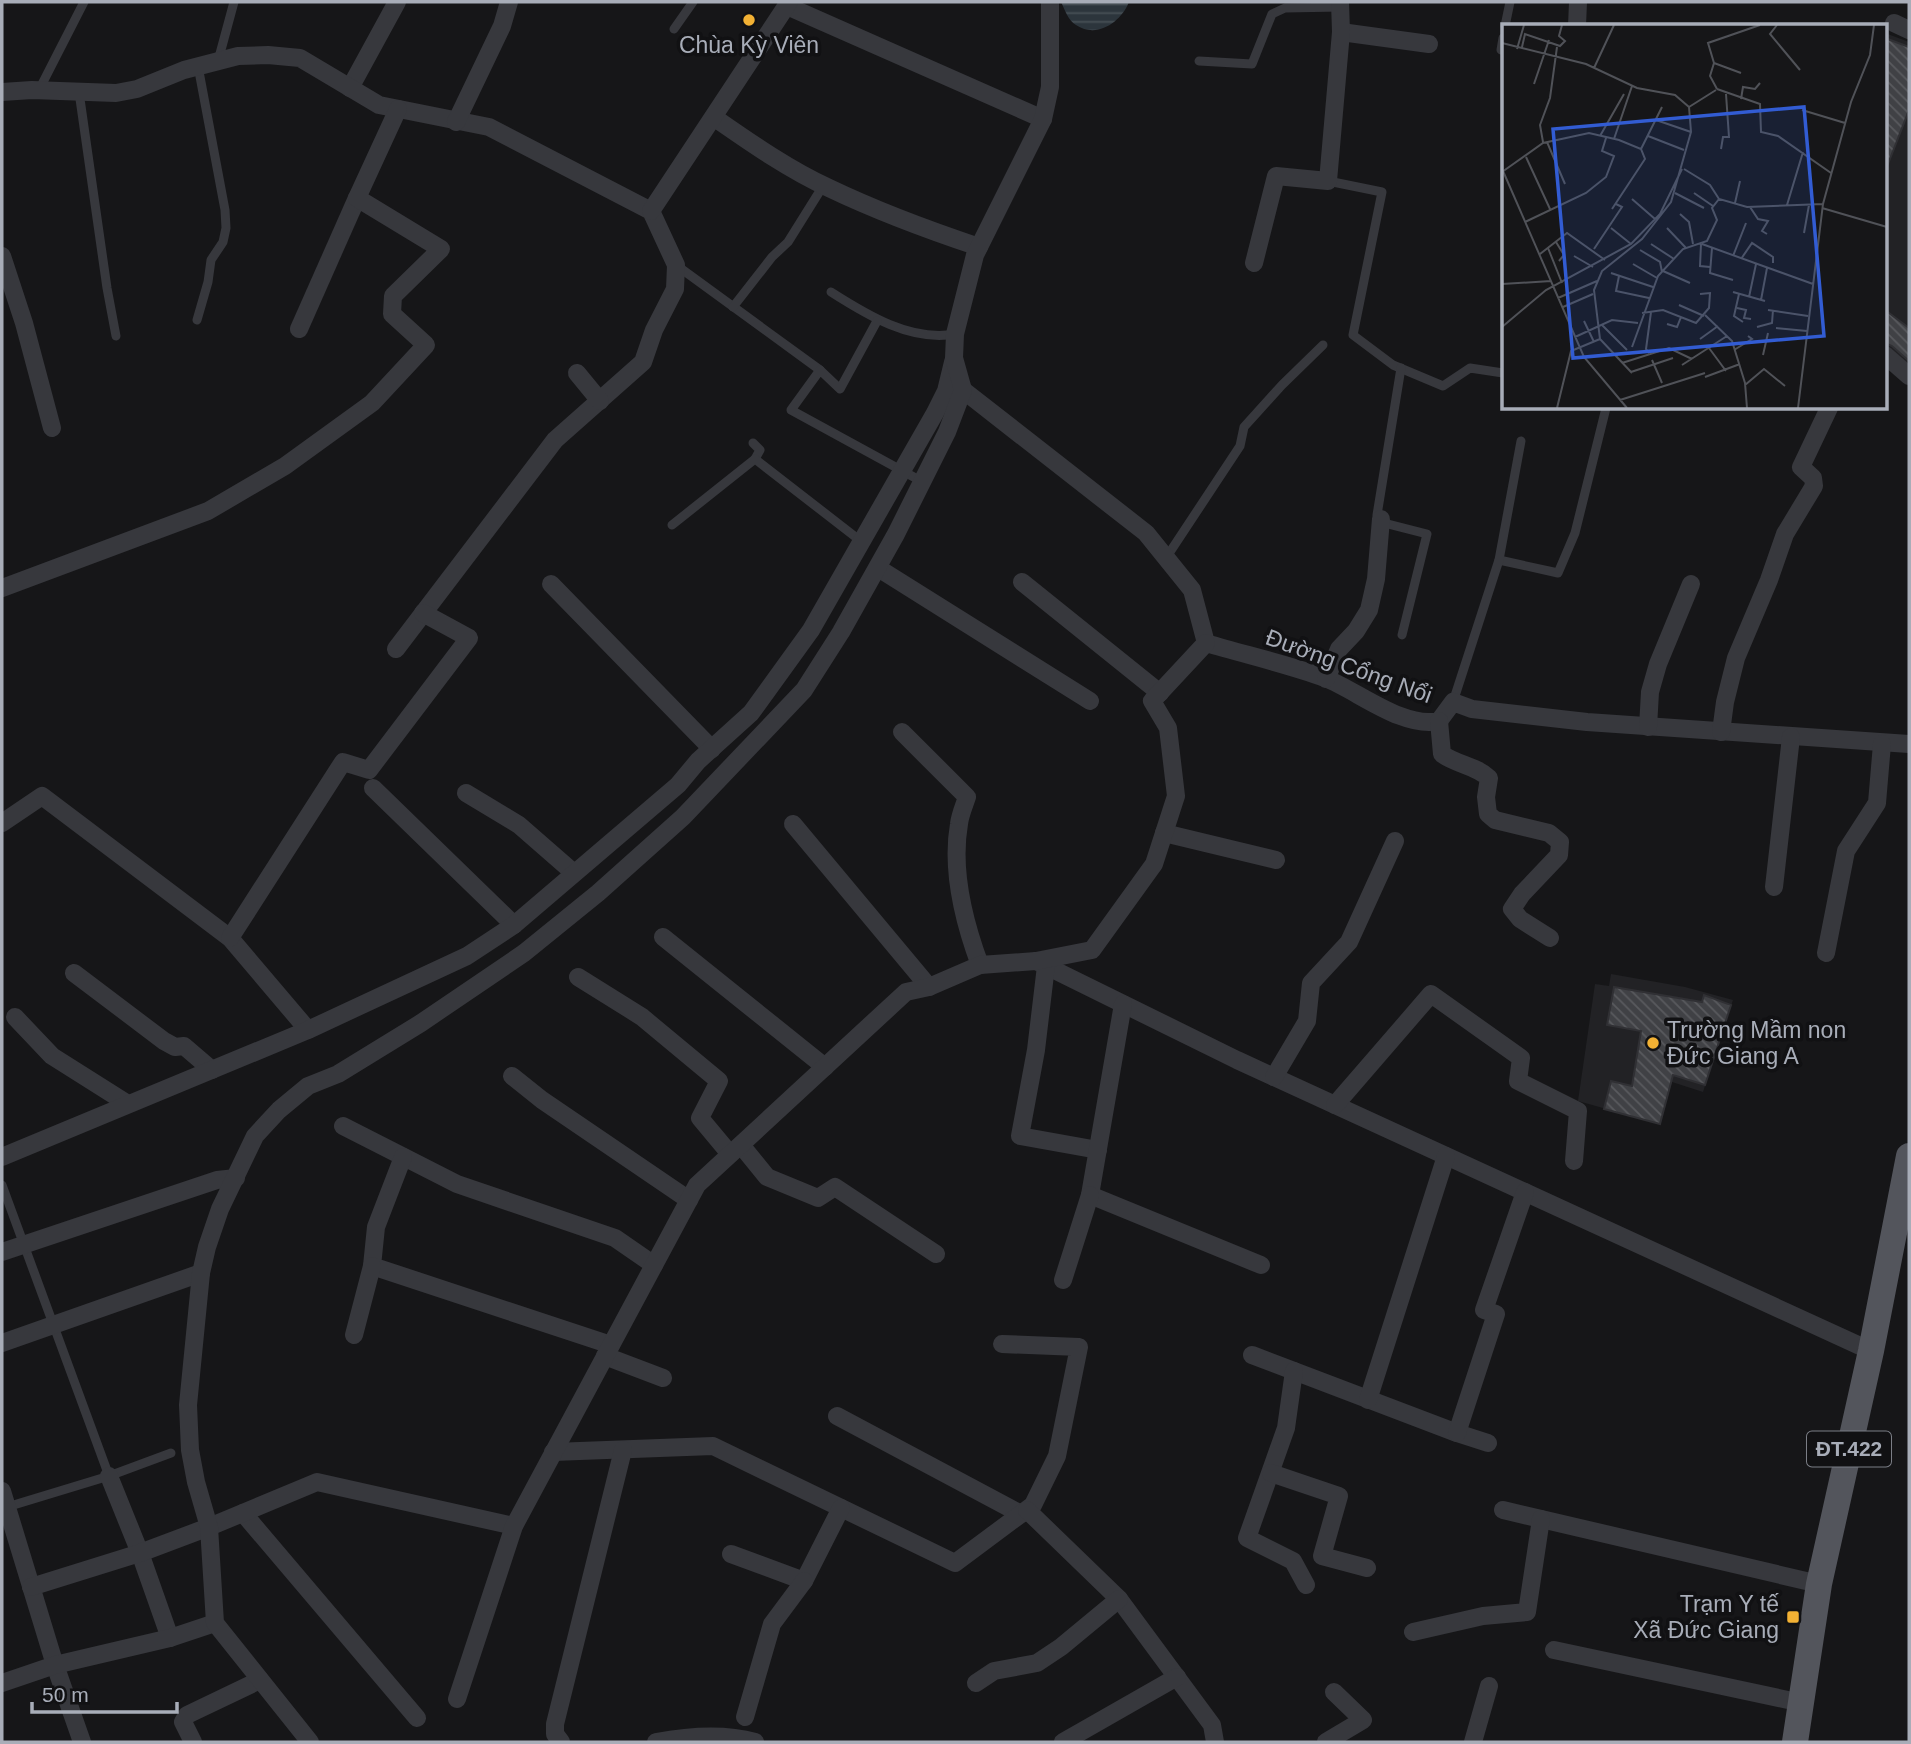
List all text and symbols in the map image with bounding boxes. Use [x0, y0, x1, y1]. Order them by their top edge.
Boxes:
marker: Chùa Kỳ Viên [741, 12, 757, 28]
inset map [1502, 24, 1886, 410]
place label: Chùa Kỳ Viên [679, 32, 819, 58]
street label: Đường Cổng Nổi [1262, 624, 1436, 708]
place label: Trường Mầm non Đức Giang A [1667, 1017, 1846, 1069]
marker: Trường Mầm non Đức Giang A [1645, 1035, 1661, 1051]
road number: ĐT.422 [1807, 1432, 1891, 1466]
place label: Trạm Y tế Xã Đức Giang [1633, 1591, 1779, 1643]
marker: Trạm Y tế Xã Đức Giang [1785, 1609, 1801, 1625]
scale bar [32, 1670, 177, 1714]
text: 50 m [42, 1683, 89, 1706]

